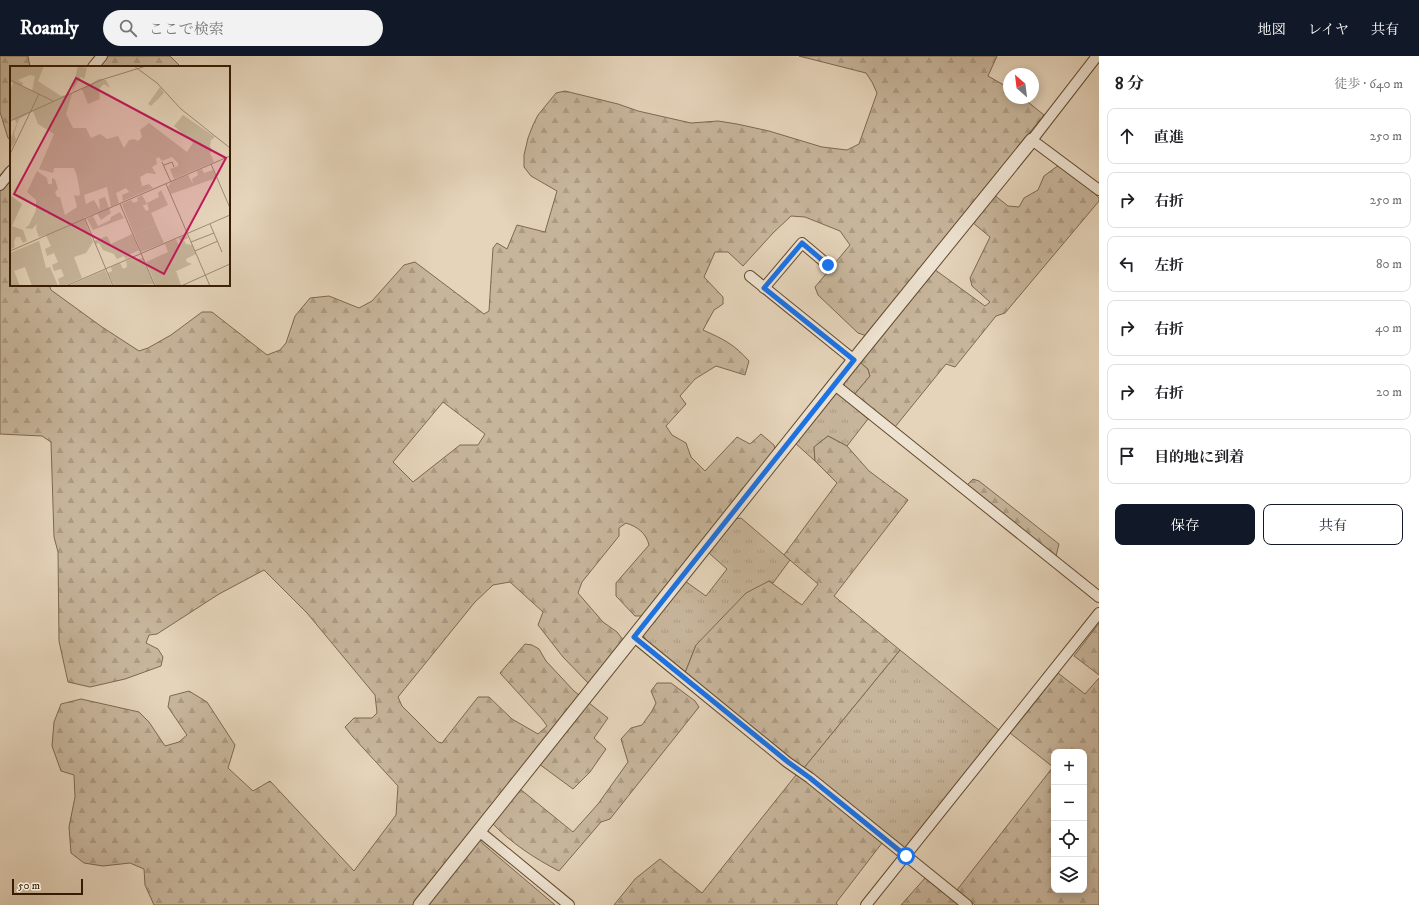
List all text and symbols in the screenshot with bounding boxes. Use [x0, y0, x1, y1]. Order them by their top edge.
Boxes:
search box [103, 10, 383, 46]
text: Roamly [20, 17, 79, 40]
icon: search [117, 17, 139, 39]
text: ここで検索 [149, 20, 224, 39]
text: 地図 [1258, 21, 1286, 39]
text: レイヤ [1308, 21, 1349, 39]
text: 共有 [1371, 21, 1399, 39]
inset map [10, 66, 230, 286]
north arrow [1003, 68, 1039, 104]
text: 8 分 [1115, 73, 1144, 95]
text: 徒歩 · 640 m [1334, 76, 1403, 92]
icon: ahead [1116, 125, 1138, 147]
text: 直進 [1154, 128, 1184, 147]
text: 250 m [1370, 128, 1402, 144]
icon: right [1116, 189, 1138, 211]
text: 右折 [1154, 192, 1184, 211]
text: 250 m [1370, 192, 1402, 208]
icon: left [1116, 253, 1138, 275]
route end [819, 256, 837, 274]
text: 左折 [1154, 256, 1184, 275]
text: 80 m [1376, 256, 1402, 272]
icon: right [1116, 317, 1138, 339]
text: 右折 [1154, 320, 1184, 339]
text: 40 m [1375, 320, 1402, 336]
icon: right [1116, 381, 1138, 403]
text: 右折 [1154, 384, 1184, 403]
text: 20 m [1376, 384, 1402, 400]
icon: arrive [1116, 445, 1138, 467]
text: 目的地に到着 [1154, 448, 1244, 467]
button: 保存 [1115, 504, 1255, 545]
button: 共有 [1263, 504, 1403, 545]
map controls [1051, 749, 1087, 893]
button: + [1051, 749, 1087, 785]
button: − [1051, 785, 1087, 821]
button: locate [1051, 821, 1087, 857]
route start [897, 847, 915, 865]
button: layers [1051, 857, 1087, 893]
scale bar [12, 877, 83, 896]
text: 50 m [18, 879, 40, 893]

